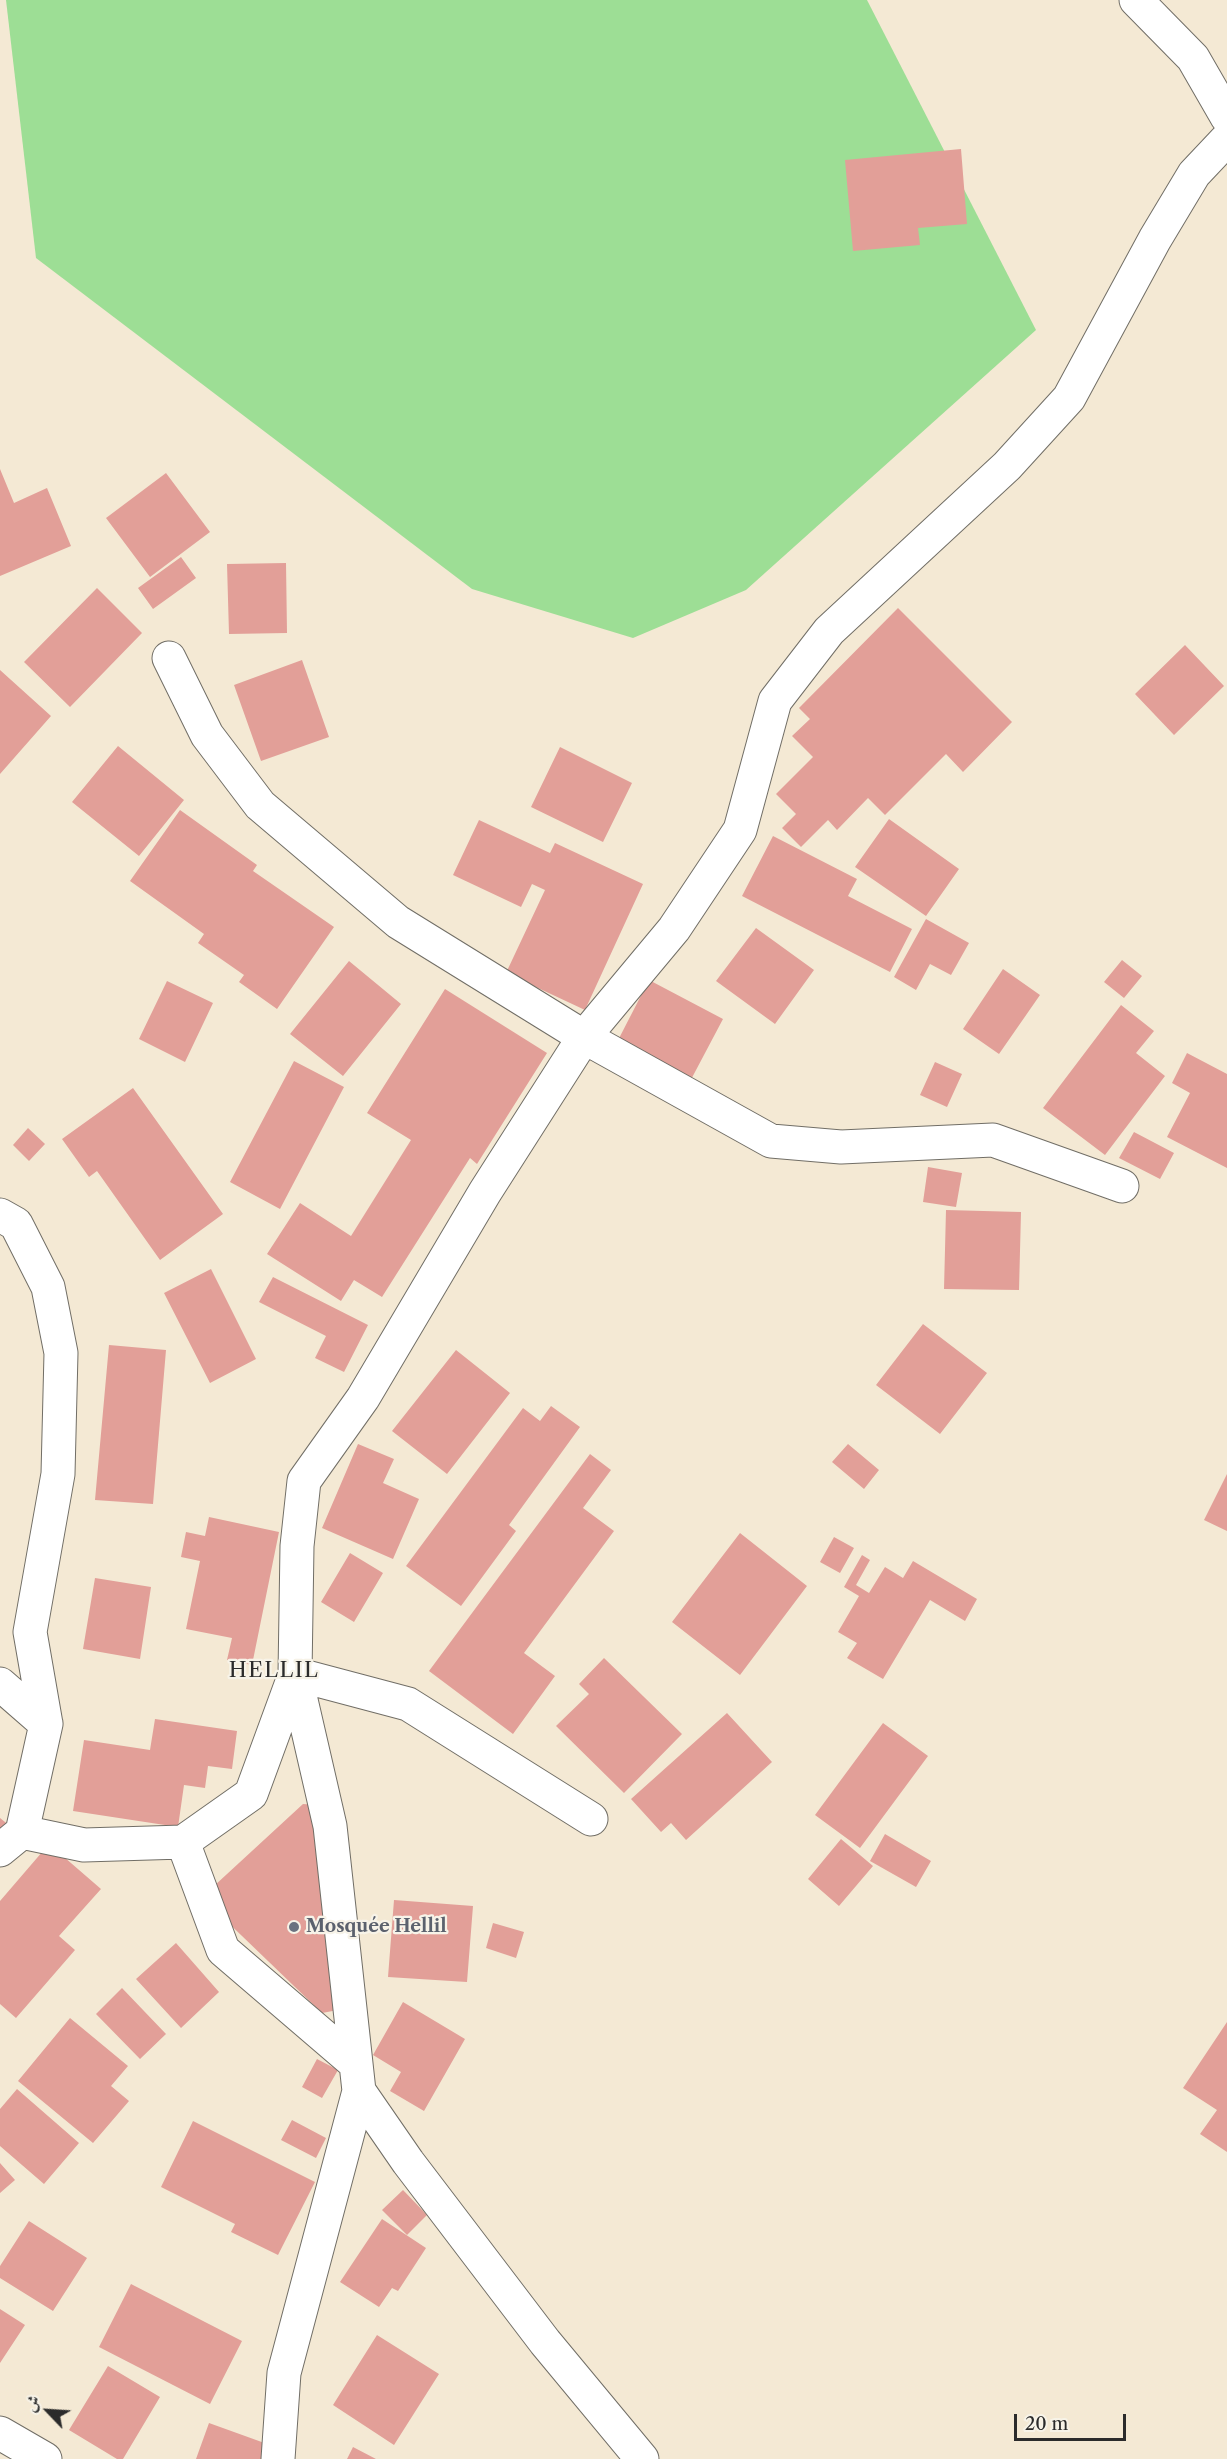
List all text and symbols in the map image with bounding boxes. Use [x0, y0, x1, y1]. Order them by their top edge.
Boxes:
district label: HELLIL [229, 1658, 319, 1684]
place label: Mosquée Hellil [306, 1916, 446, 1938]
marker: Mosquée Hellil [287, 1920, 301, 1934]
north arrow [18, 2381, 78, 2441]
text: ش [19, 2392, 44, 2415]
scale bar [1017, 2402, 1130, 2440]
text: 20 m [1025, 2413, 1068, 2435]

